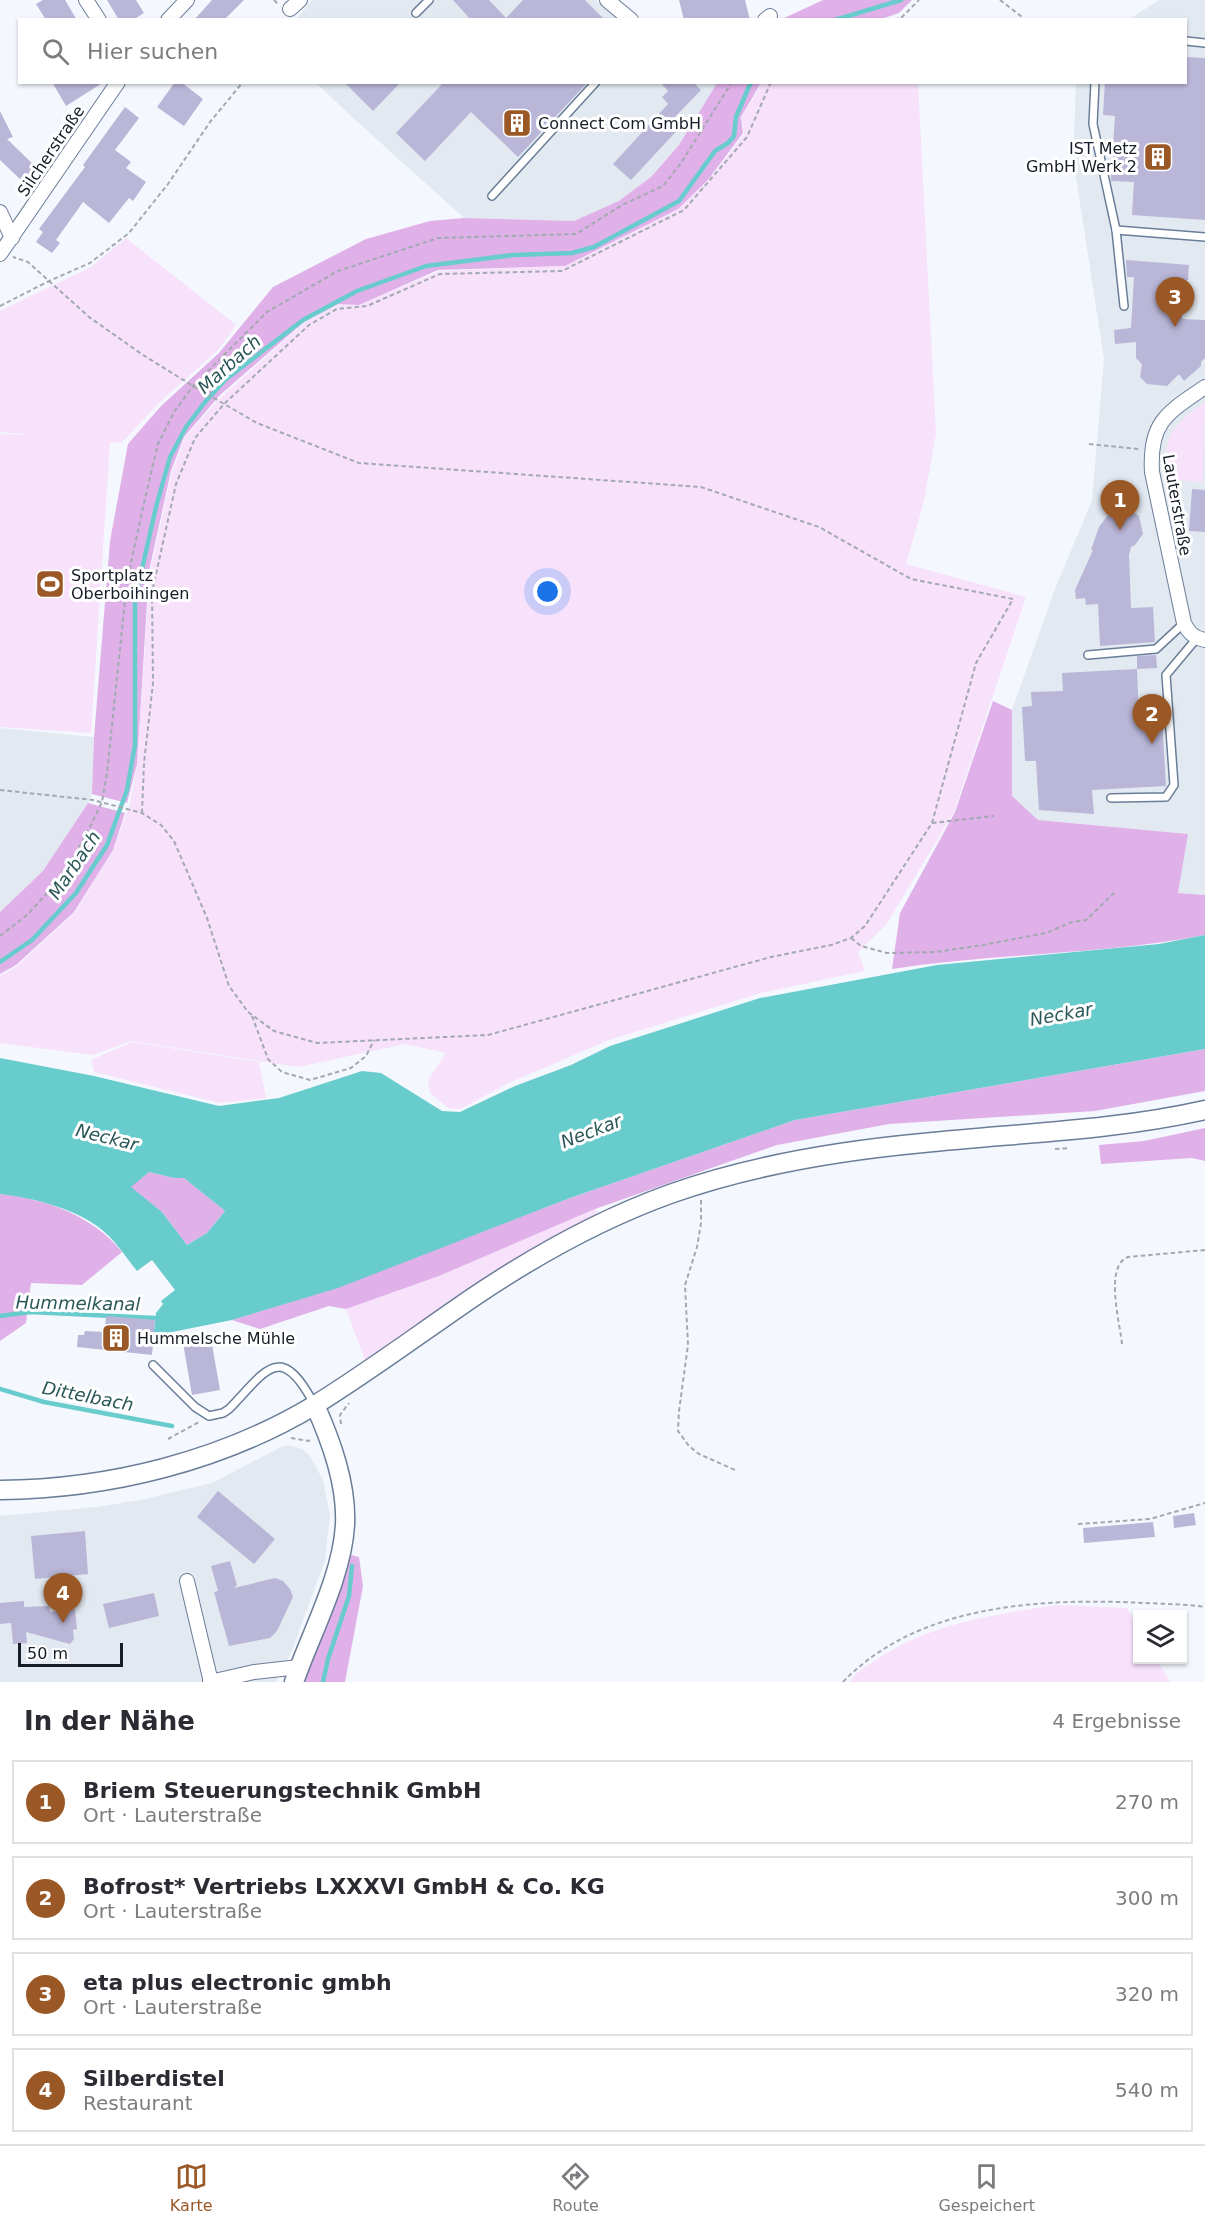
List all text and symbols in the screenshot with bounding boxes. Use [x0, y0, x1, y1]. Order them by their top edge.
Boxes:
search box [18, 18, 1187, 84]
icon: search [39, 35, 72, 68]
text: Hier suchen [87, 39, 218, 64]
street label: Silcherstraße [14, 102, 88, 200]
building icon: Connect Com GmbH [501, 107, 533, 139]
place label: Connect Com GmbH [538, 114, 701, 133]
place label: IST Metz GmbH Werk 2 [1026, 139, 1137, 176]
building icon: IST Metz GmbH Werk 2 [1142, 141, 1174, 173]
pin: 3 [1156, 278, 1194, 327]
water label: Marbach [193, 330, 265, 398]
street label: Lauterstraße [1159, 453, 1195, 557]
pin: 1 [1100, 480, 1140, 530]
place label: Sportplatz Oberboihingen [71, 566, 189, 603]
sports icon: Sportplatz Oberboihingen [34, 568, 66, 600]
your location [533, 577, 562, 606]
pin: 2 [1132, 694, 1172, 744]
water label: Marbach [44, 827, 104, 903]
water label: Neckar [1028, 998, 1096, 1030]
water label: Neckar [558, 1109, 626, 1152]
water label: Neckar [74, 1119, 142, 1155]
water label: Hummelkanal [15, 1291, 141, 1315]
building icon: Hummelsche Mühle [100, 1322, 132, 1354]
place label: Hummelsche Mühle [137, 1329, 295, 1348]
water label: Dittelbach [40, 1377, 136, 1415]
pin: 4 [44, 1574, 82, 1623]
map controls [1133, 1610, 1187, 1664]
button: layers [1133, 1610, 1187, 1664]
scale bar [18, 1640, 123, 1668]
text: 50 m [27, 1644, 68, 1663]
text: In der Nähe [24, 1706, 195, 1736]
text: 4 Ergebnisse [1052, 1709, 1181, 1733]
text: Briem Steuerungstechnik GmbH [83, 1778, 481, 1803]
text: 1 [39, 1790, 52, 1814]
text: 270 m [1115, 1790, 1179, 1814]
text: Ort · Lauterstraße [83, 1803, 262, 1827]
text: Bofrost* Vertriebs LXXXVI GmbH & Co. KG [83, 1874, 605, 1899]
text: 2 [39, 1886, 52, 1910]
text: 300 m [1115, 1886, 1179, 1910]
text: Ort · Lauterstraße [83, 1899, 262, 1923]
text: eta plus electronic gmbh [83, 1970, 392, 1995]
text: 3 [39, 1982, 52, 2006]
text: 320 m [1115, 1982, 1179, 2006]
text: Ort · Lauterstraße [83, 1995, 262, 2019]
text: Silberdistel [83, 2066, 225, 2091]
text: 4 [39, 2078, 52, 2102]
text: 540 m [1115, 2078, 1179, 2102]
text: Restaurant [83, 2091, 193, 2115]
tab: Karte [170, 2160, 213, 2215]
tab: Route [552, 2160, 599, 2215]
tab: Gespeichert [938, 2160, 1035, 2215]

